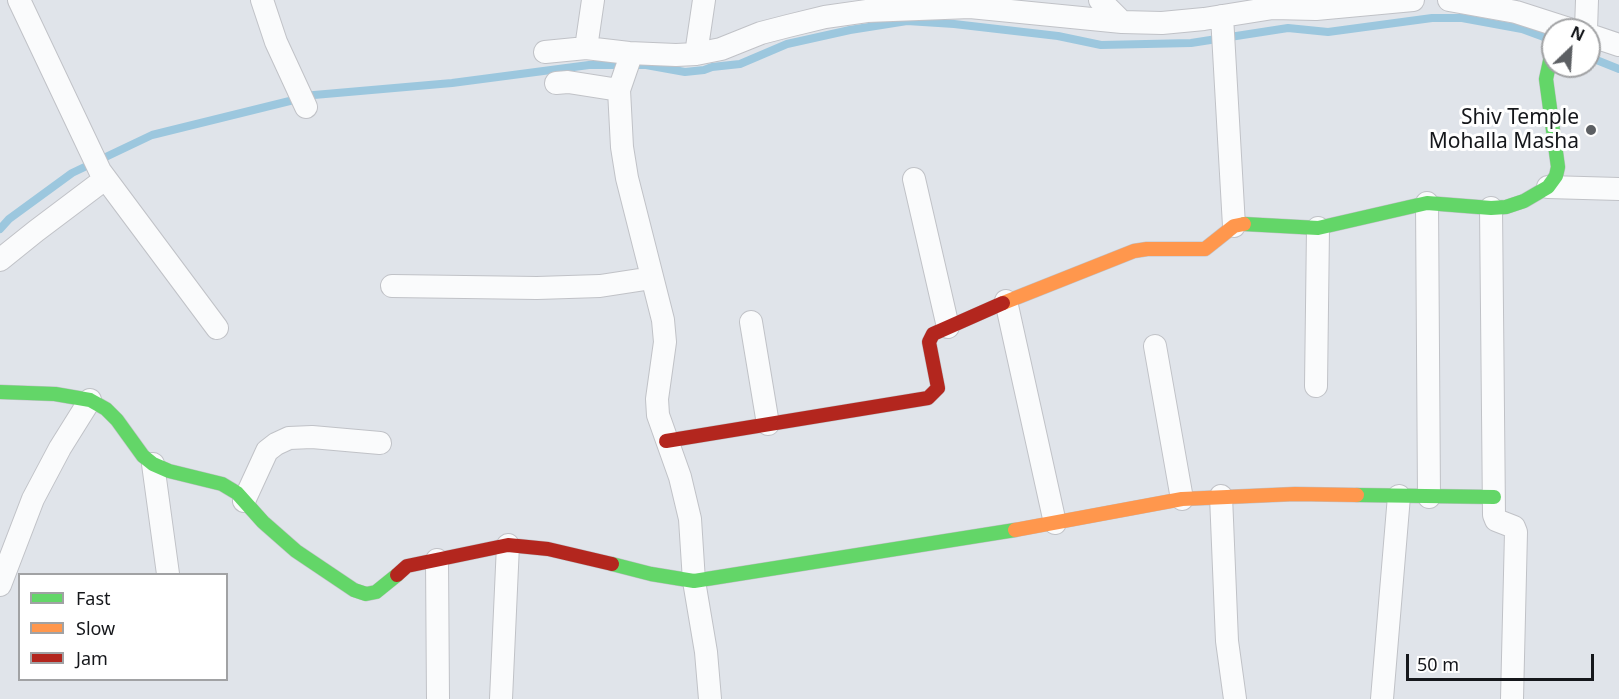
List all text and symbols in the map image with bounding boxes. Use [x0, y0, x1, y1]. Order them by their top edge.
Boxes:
north arrow [1541, 18, 1601, 78]
text: N [1567, 21, 1588, 46]
place label: Shiv Temple Mohalla Masha [1429, 105, 1579, 155]
marker: Shiv Temple Mohalla Masha [1584, 123, 1598, 137]
legend [18, 573, 228, 681]
text: Fast [76, 586, 111, 610]
text: Slow [76, 616, 115, 640]
scale bar [1409, 642, 1596, 680]
text: Jam [76, 646, 108, 670]
text: 50 m [1417, 652, 1459, 676]

